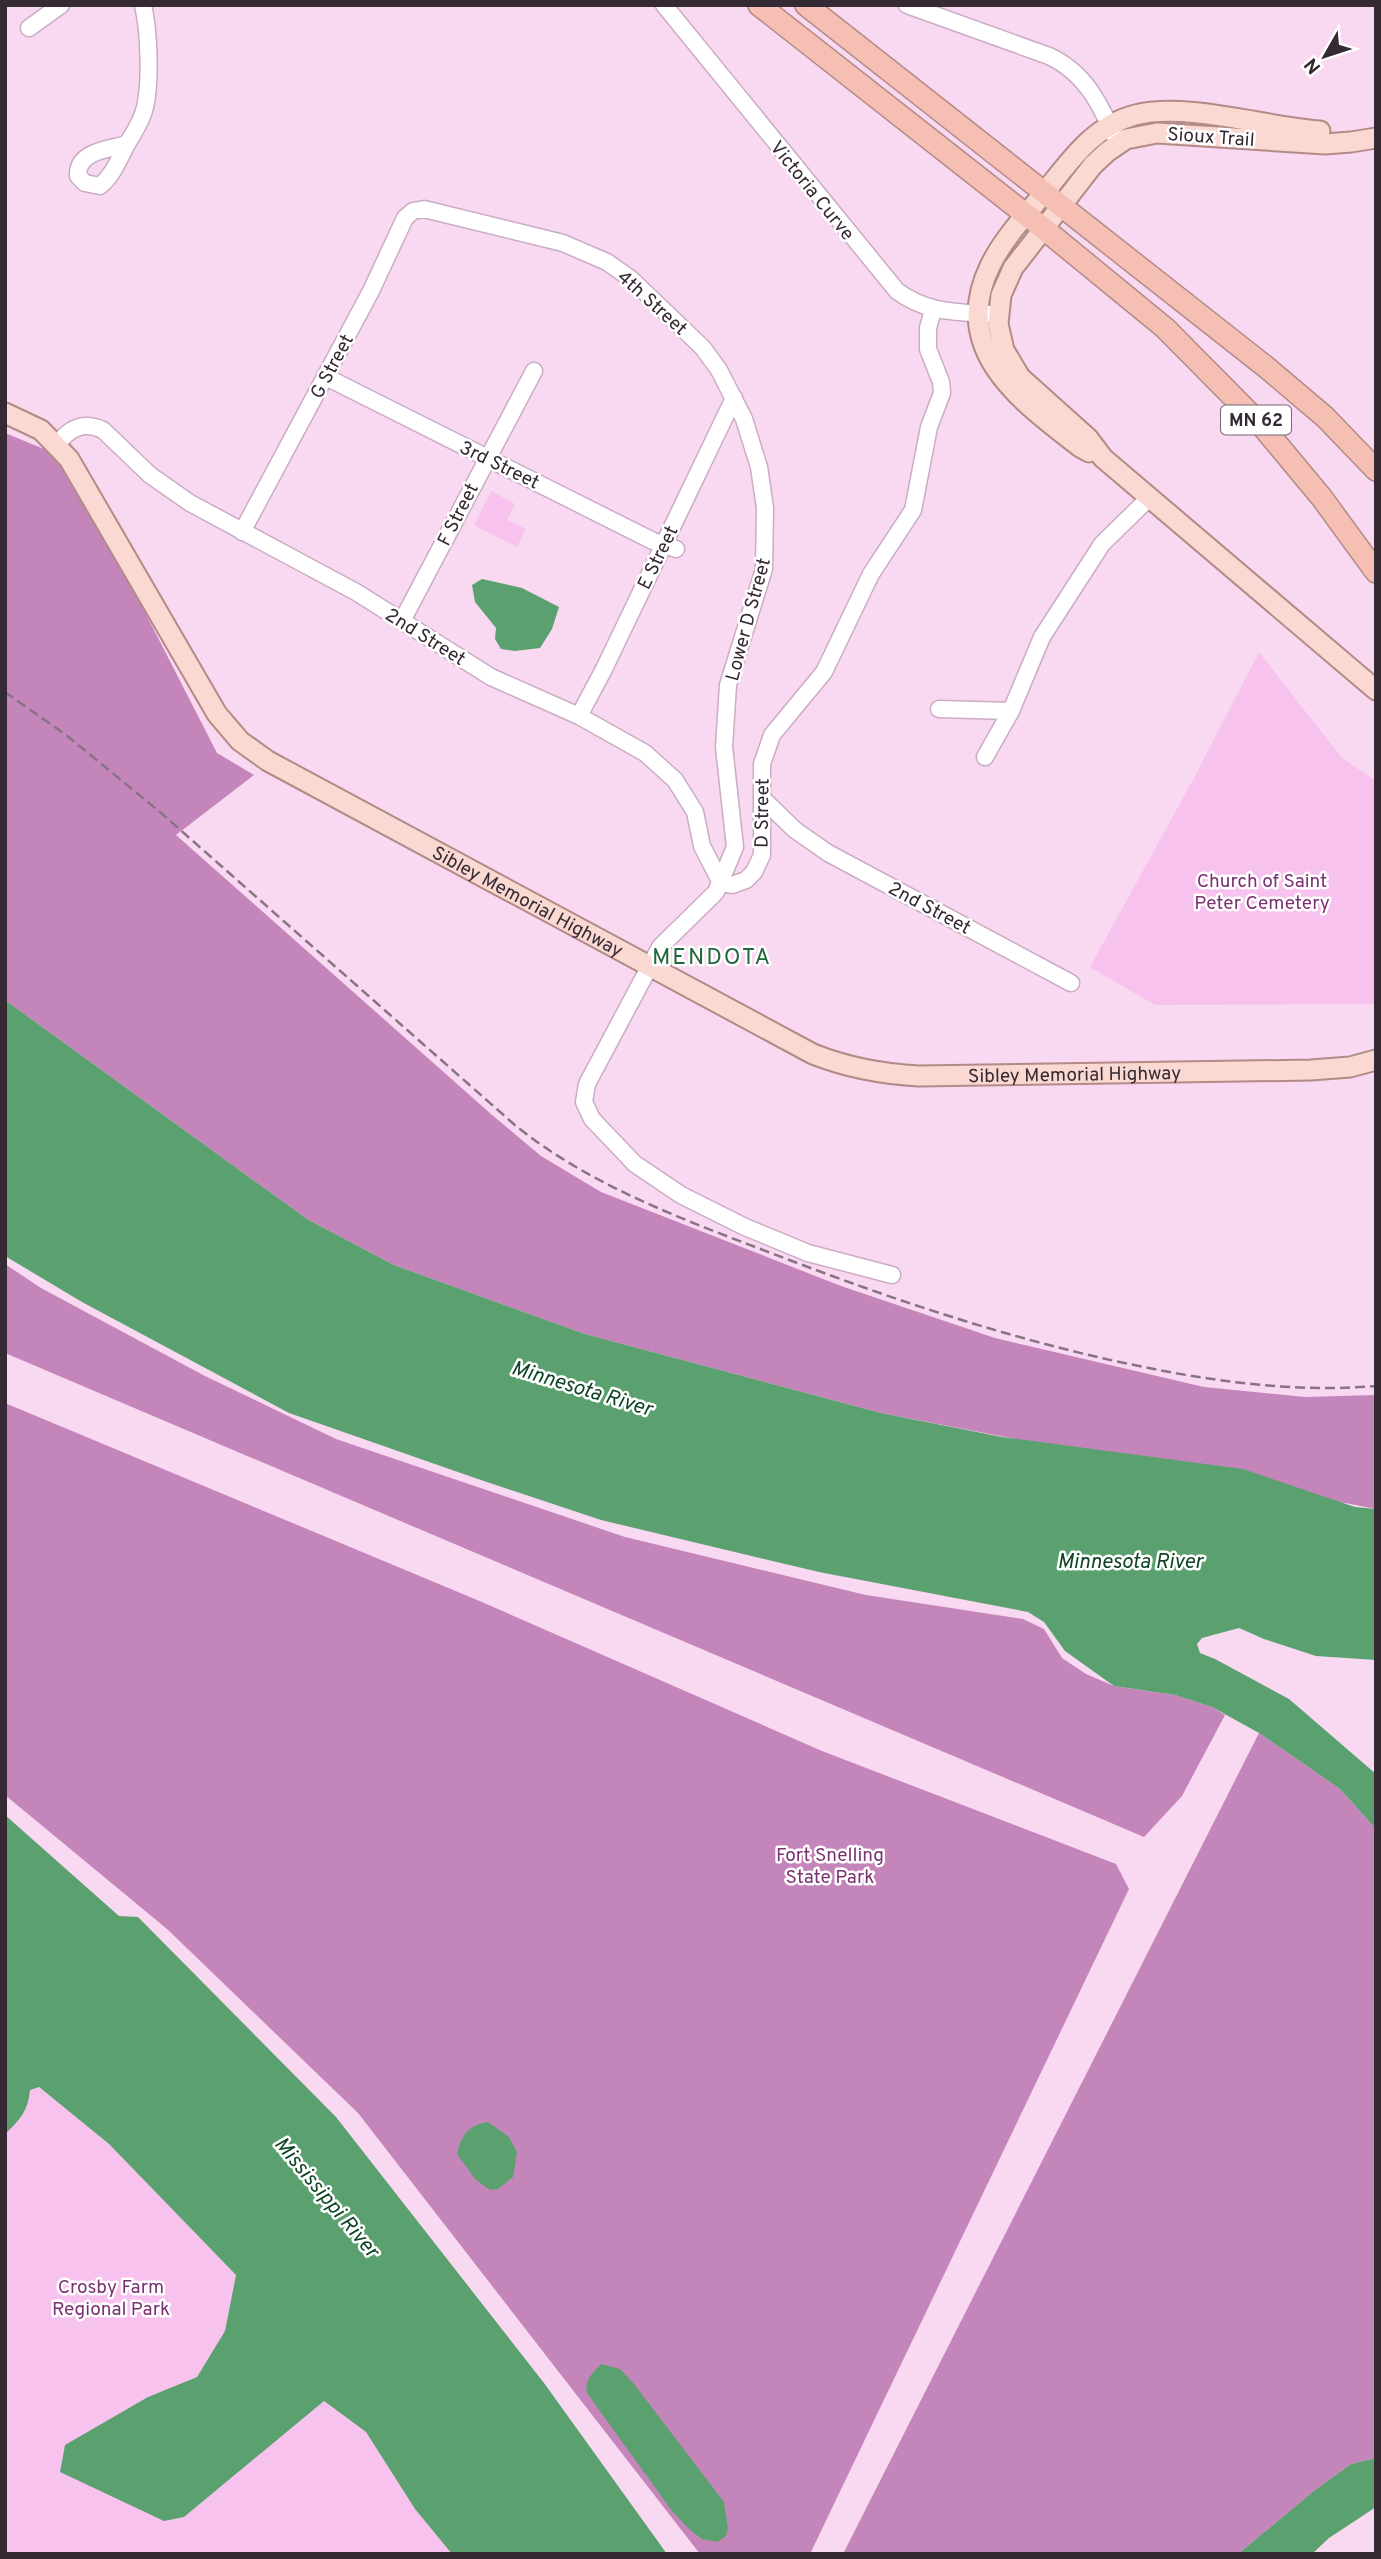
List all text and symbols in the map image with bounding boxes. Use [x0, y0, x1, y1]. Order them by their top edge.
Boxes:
north arrow [1290, 21, 1360, 91]
text: N [1300, 53, 1327, 78]
street label: Sioux Trail [1166, 123, 1255, 153]
street label: Victoria Curve [764, 137, 859, 246]
street label: 4th Street [612, 266, 692, 341]
street label: G Street [306, 330, 360, 403]
road number: MN 62 [1221, 406, 1291, 434]
street label: 3rd Street [455, 436, 543, 495]
street label: F Street [433, 479, 485, 550]
street label: E Street [633, 522, 685, 594]
street label: Lower D Street [721, 555, 777, 684]
street label: 2nd Street [380, 604, 469, 672]
street label: D Street [750, 778, 776, 848]
street label: Sibley Memorial Highway [427, 841, 627, 964]
park label: Church of Saint Peter Cemetery [1194, 870, 1330, 916]
street label: 2nd Street [884, 877, 974, 941]
district label: MENDOTA [652, 944, 772, 973]
street label: Sibley Memorial Highway [968, 1062, 1181, 1089]
water label: Minnesota River [508, 1355, 657, 1424]
water label: Minnesota River [1057, 1549, 1205, 1576]
park label: Fort Snelling State Park [776, 1844, 884, 1890]
water label: Mississippi River [267, 2132, 386, 2266]
park label: Crosby Farm Regional Park [52, 2276, 170, 2322]

